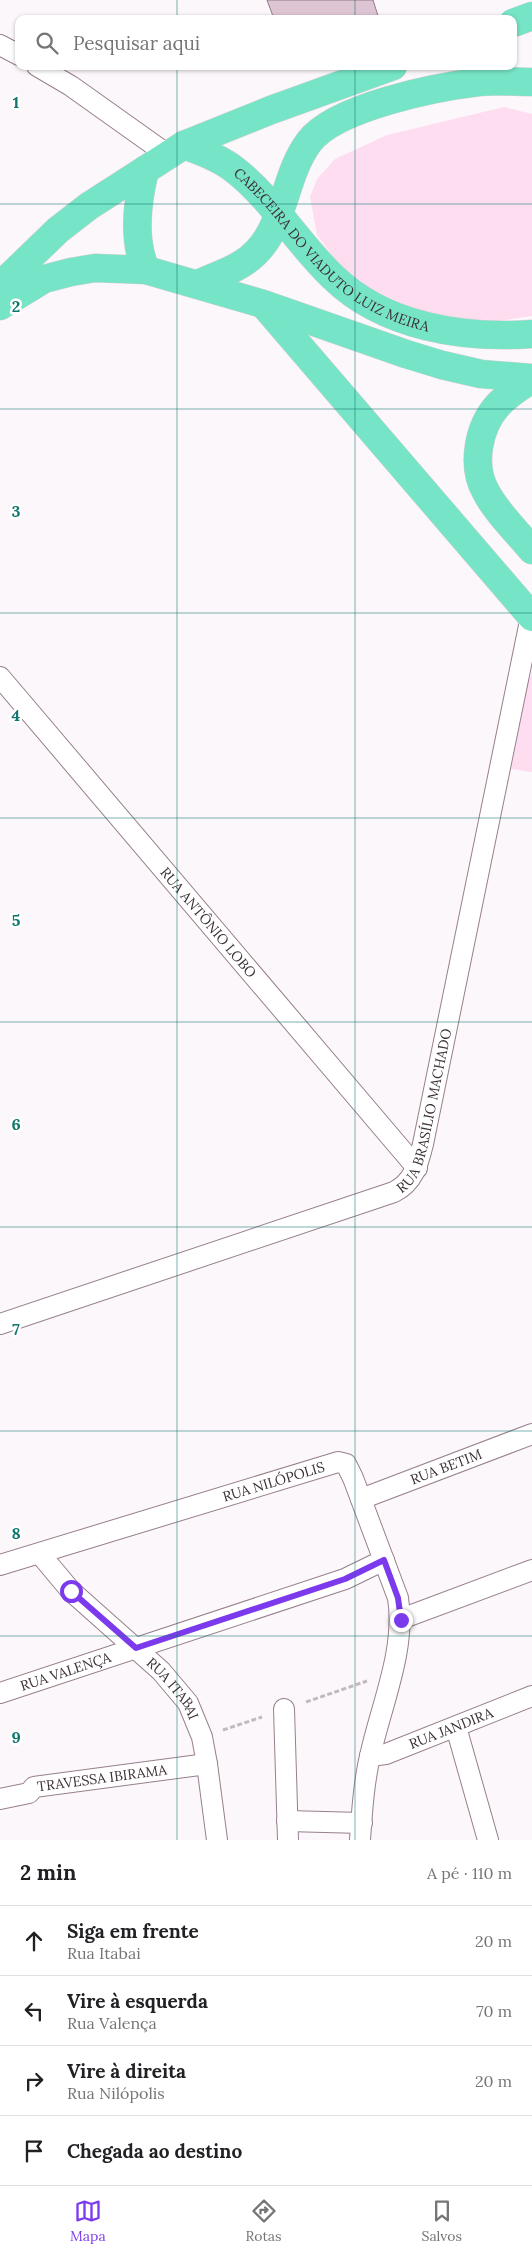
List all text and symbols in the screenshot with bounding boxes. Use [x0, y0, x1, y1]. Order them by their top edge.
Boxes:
search box [15, 15, 517, 70]
icon: search [33, 29, 61, 57]
text: Pesquisar aqui [73, 31, 200, 55]
text: 1 [13, 92, 19, 112]
street label: CABECEIRA DO VIADUTO LUIZ MEIRA [230, 164, 431, 336]
text: 2 [12, 296, 20, 316]
text: 3 [12, 501, 21, 521]
text: 4 [12, 705, 21, 725]
street label: RUA ANTÔNIO LOBO [156, 863, 260, 981]
text: 5 [12, 910, 21, 930]
street label: RUA BRASÍLIO MACHADO [393, 1027, 455, 1197]
text: 6 [11, 1114, 21, 1134]
text: 7 [12, 1319, 20, 1339]
street label: RUA BETIM [408, 1445, 485, 1488]
street label: RUA NILÓPOLIS [220, 1458, 327, 1506]
text: 8 [11, 1523, 21, 1543]
route start [60, 1580, 83, 1603]
route end [390, 1609, 413, 1632]
street label: RUA VALENÇA [18, 1648, 113, 1695]
street label: RUA ITABAI [143, 1653, 203, 1722]
street label: RUA JANDIRA [406, 1703, 496, 1753]
text: 9 [11, 1727, 21, 1747]
street label: TRAVESSA IBIRAMA [36, 1760, 168, 1796]
text: 2 min [20, 1859, 76, 1886]
text: A pé · 110 m [427, 1863, 512, 1883]
text: Siga em frente [67, 1919, 199, 1943]
icon: ahead [20, 1927, 48, 1955]
text: 20 m [475, 1931, 512, 1951]
text: Rua Itabai [67, 1943, 141, 1963]
text: Vire à esquerda [67, 1989, 208, 2013]
icon: left [20, 1997, 48, 2025]
text: 70 m [476, 2001, 512, 2021]
text: Rua Valença [67, 2013, 157, 2033]
text: Vire à direita [67, 2059, 186, 2083]
icon: right [20, 2067, 48, 2095]
text: 20 m [475, 2071, 512, 2091]
text: Rua Nilópolis [67, 2083, 165, 2103]
icon: arrive [20, 2137, 48, 2165]
text: Chegada ao destino [67, 2139, 242, 2163]
tab: Mapa [70, 2197, 106, 2245]
tab: Rotas [246, 2197, 282, 2245]
tab: Salvos [421, 2197, 462, 2245]

